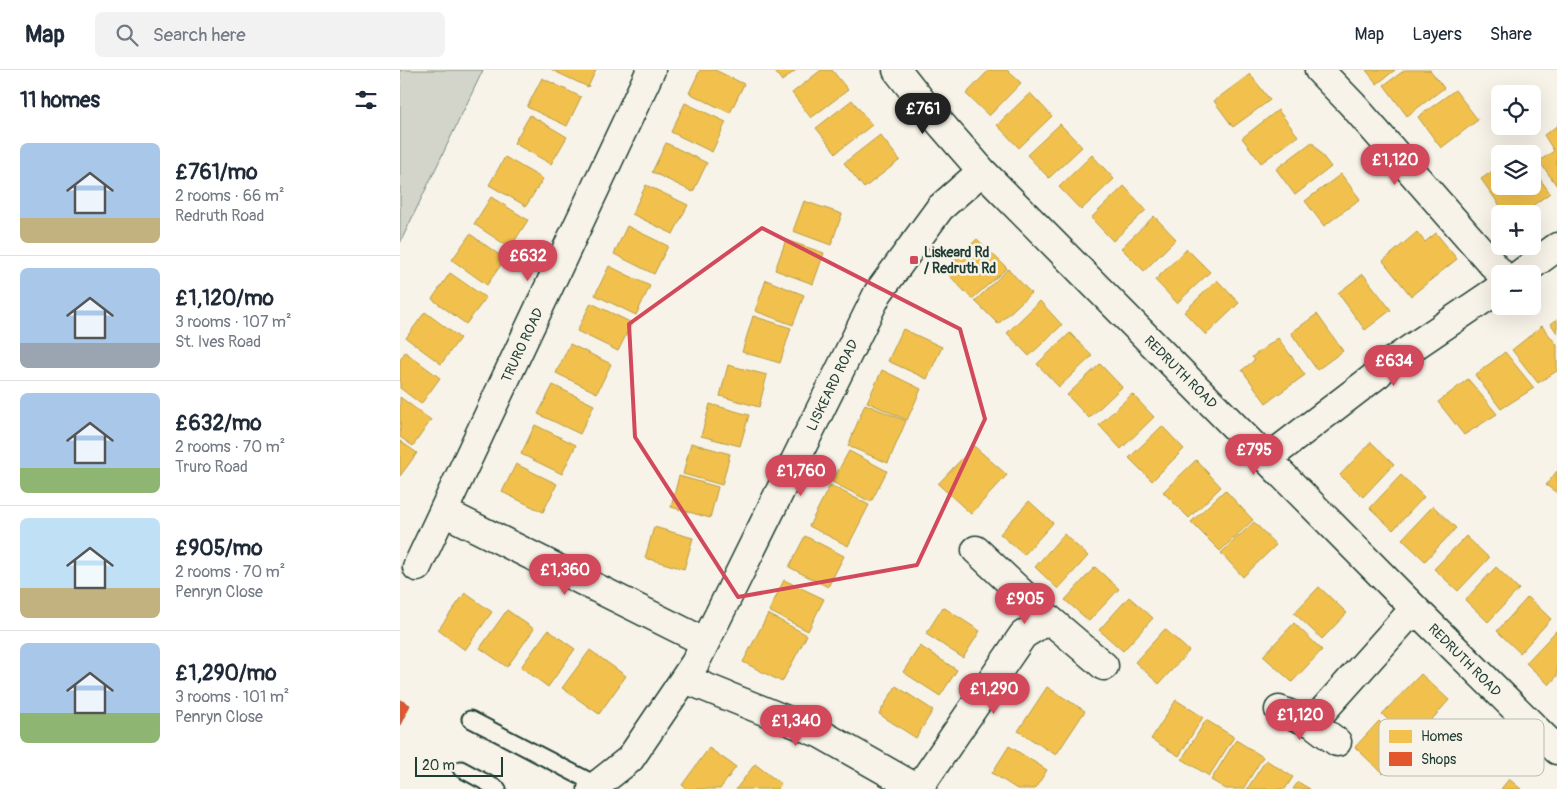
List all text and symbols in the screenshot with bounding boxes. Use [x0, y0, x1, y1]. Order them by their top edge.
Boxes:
search box [95, 12, 445, 57]
text: Map [25, 20, 65, 49]
icon: search [113, 21, 141, 49]
text: Search here [153, 23, 246, 47]
text: Map [1355, 23, 1384, 46]
text: Layers [1412, 23, 1462, 46]
text: Share [1490, 23, 1532, 46]
map controls [1491, 85, 1541, 315]
button: locate [1491, 85, 1541, 135]
icon: filters [352, 86, 380, 114]
text: 11 homes [20, 87, 100, 114]
pin: £761 [893, 92, 953, 135]
text: £761 [906, 99, 940, 119]
pin: £1,120 [1354, 144, 1436, 186]
button: layers [1491, 145, 1541, 195]
text: £1,120 [1372, 150, 1418, 170]
text: £761/mo [175, 159, 258, 186]
icon: home [60, 163, 120, 223]
text: 2 rooms · 66 m² [175, 186, 285, 206]
button: + [1491, 205, 1541, 255]
text: Redruth Road [175, 206, 264, 226]
pin: £632 [498, 240, 558, 282]
place label: Liskeard Rd / Redruth Rd [924, 244, 996, 277]
text: £632 [509, 246, 547, 266]
marker: Liskeard Rd / Redruth Rd [908, 254, 920, 266]
button: − [1491, 265, 1541, 315]
text: £1,120/mo [175, 285, 274, 312]
icon: home [60, 288, 120, 348]
street label: TRURO ROAD [498, 305, 547, 385]
text: 3 rooms · 107 m² [175, 312, 292, 332]
text: St. Ives Road [175, 332, 261, 352]
street label: REDRUTH ROAD [1141, 332, 1221, 412]
street label: LISKEARD ROAD [803, 337, 862, 434]
pin: £634 [1364, 344, 1424, 387]
text: £634 [1375, 351, 1413, 371]
text: £632/mo [175, 410, 262, 437]
icon: home [60, 413, 120, 473]
pin: £795 [1224, 434, 1284, 476]
text: 2 rooms · 70 m² [175, 437, 285, 457]
text: £795 [1236, 440, 1272, 460]
pin: £1,760 [760, 454, 842, 497]
text: Truro Road [175, 457, 248, 477]
text: £1,760 [776, 461, 826, 481]
text: £905/mo [175, 535, 263, 562]
icon: home [60, 538, 120, 598]
pin: £1,360 [524, 554, 606, 596]
text: £1,360 [540, 560, 590, 580]
text: 2 rooms · 70 m² [175, 562, 285, 582]
text: Penryn Close [175, 582, 263, 602]
pin: £905 [995, 582, 1055, 625]
text: £905 [1006, 589, 1044, 609]
street label: REDRUTH ROAD [1425, 620, 1505, 700]
text: £1,290/mo [175, 660, 276, 687]
icon: home [60, 663, 120, 723]
pin: £1,290 [953, 672, 1035, 715]
text: £1,290 [970, 679, 1018, 699]
text: 3 rooms · 101 m² [175, 687, 289, 707]
pin: £1,120 [1259, 698, 1341, 741]
pin: £1,340 [755, 704, 837, 747]
text: £1,120 [1277, 705, 1323, 725]
text: Penryn Close [175, 707, 263, 727]
text: £1,340 [771, 711, 821, 731]
legend [1379, 719, 1544, 776]
text: Homes [1421, 728, 1463, 745]
text: Shops [1421, 751, 1457, 768]
scale bar [415, 754, 502, 777]
text: 20 m [422, 757, 455, 774]

